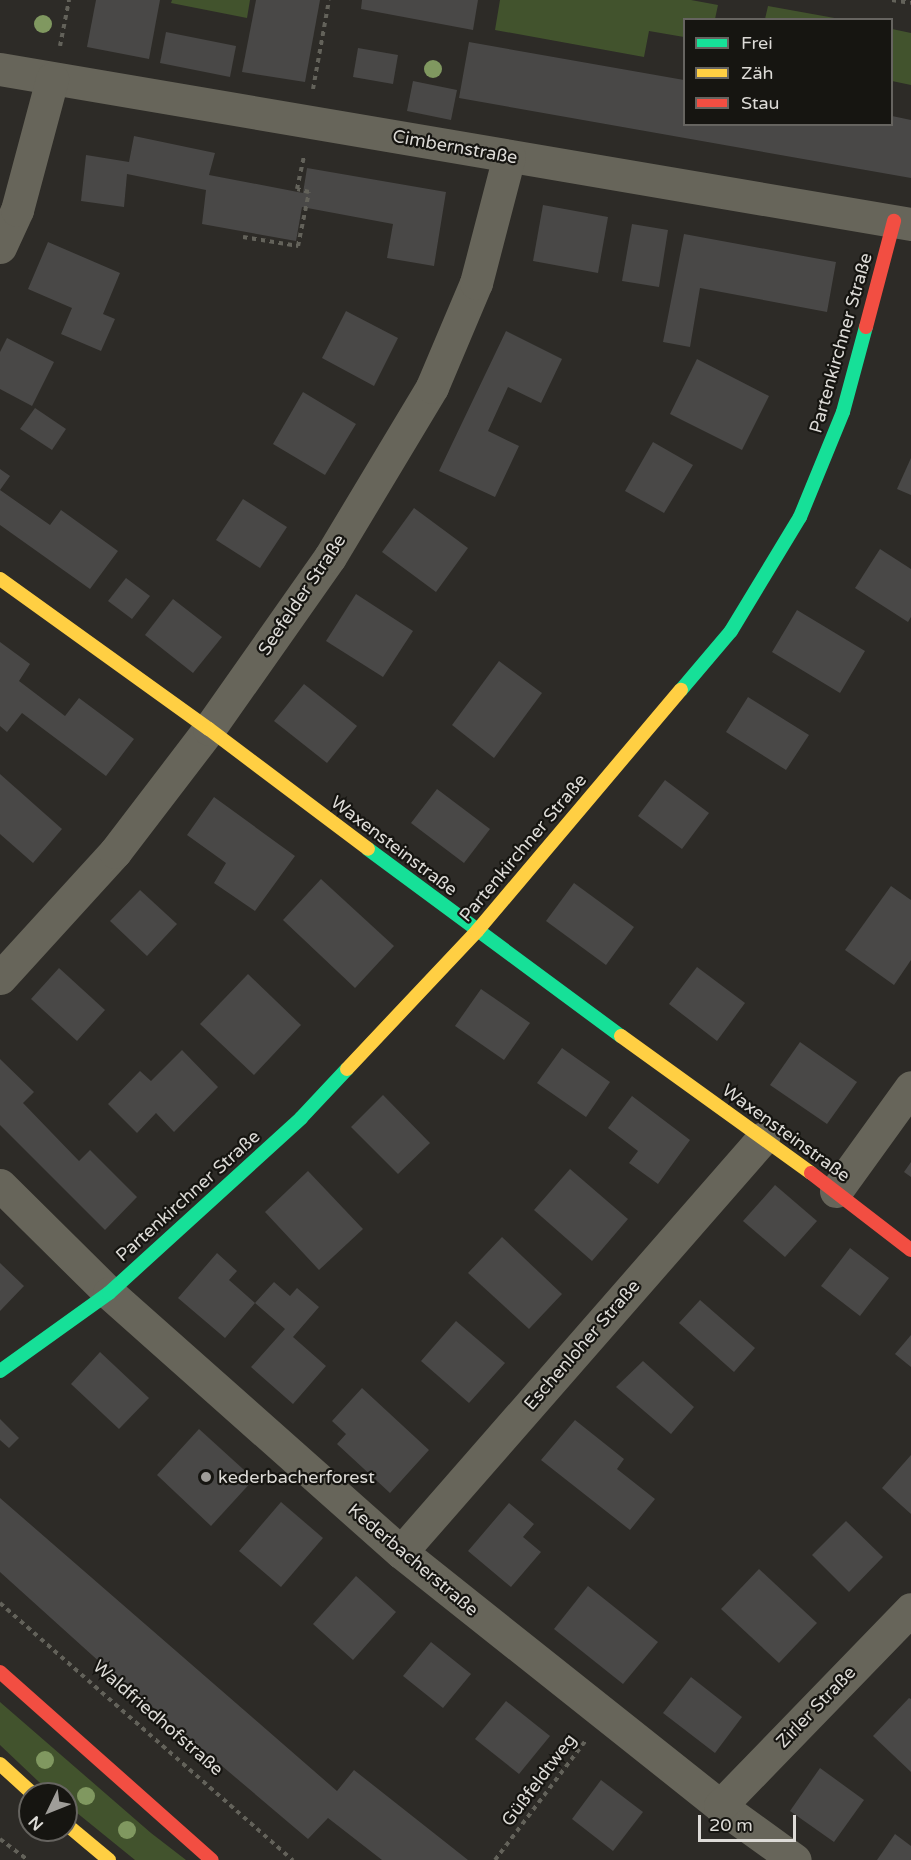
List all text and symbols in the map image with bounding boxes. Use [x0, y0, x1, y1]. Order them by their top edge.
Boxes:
legend [683, 18, 893, 126]
text: Frei [741, 32, 773, 54]
text: Zäh [741, 62, 774, 84]
text: Stau [741, 92, 780, 114]
street label: Cimbernstraße [391, 125, 519, 169]
street label: Partenkirchner Straße [805, 250, 877, 436]
street label: Seefelder Straße [254, 530, 350, 660]
street label: Partenkirchner Straße [455, 770, 591, 926]
street label: Waxensteinstraße [326, 791, 462, 901]
street label: Waxensteinstraße [718, 1079, 854, 1187]
street label: Partenkirchner Straße [111, 1126, 265, 1266]
street label: Eschenloher Straße [520, 1275, 644, 1415]
place label: kederbacherforest [218, 1466, 375, 1488]
marker: kederbacherforest [199, 1470, 213, 1484]
street label: Kederbacherstraße [343, 1499, 483, 1621]
street label: Waldfriedhofstraße [88, 1656, 228, 1780]
street label: Zirler Straße [772, 1662, 860, 1752]
street label: Güßfeldtweg [497, 1729, 581, 1831]
north arrow [18, 1782, 78, 1842]
scale bar [701, 1803, 798, 1841]
text: N [25, 1811, 48, 1834]
text: 20 m [709, 1814, 753, 1836]

